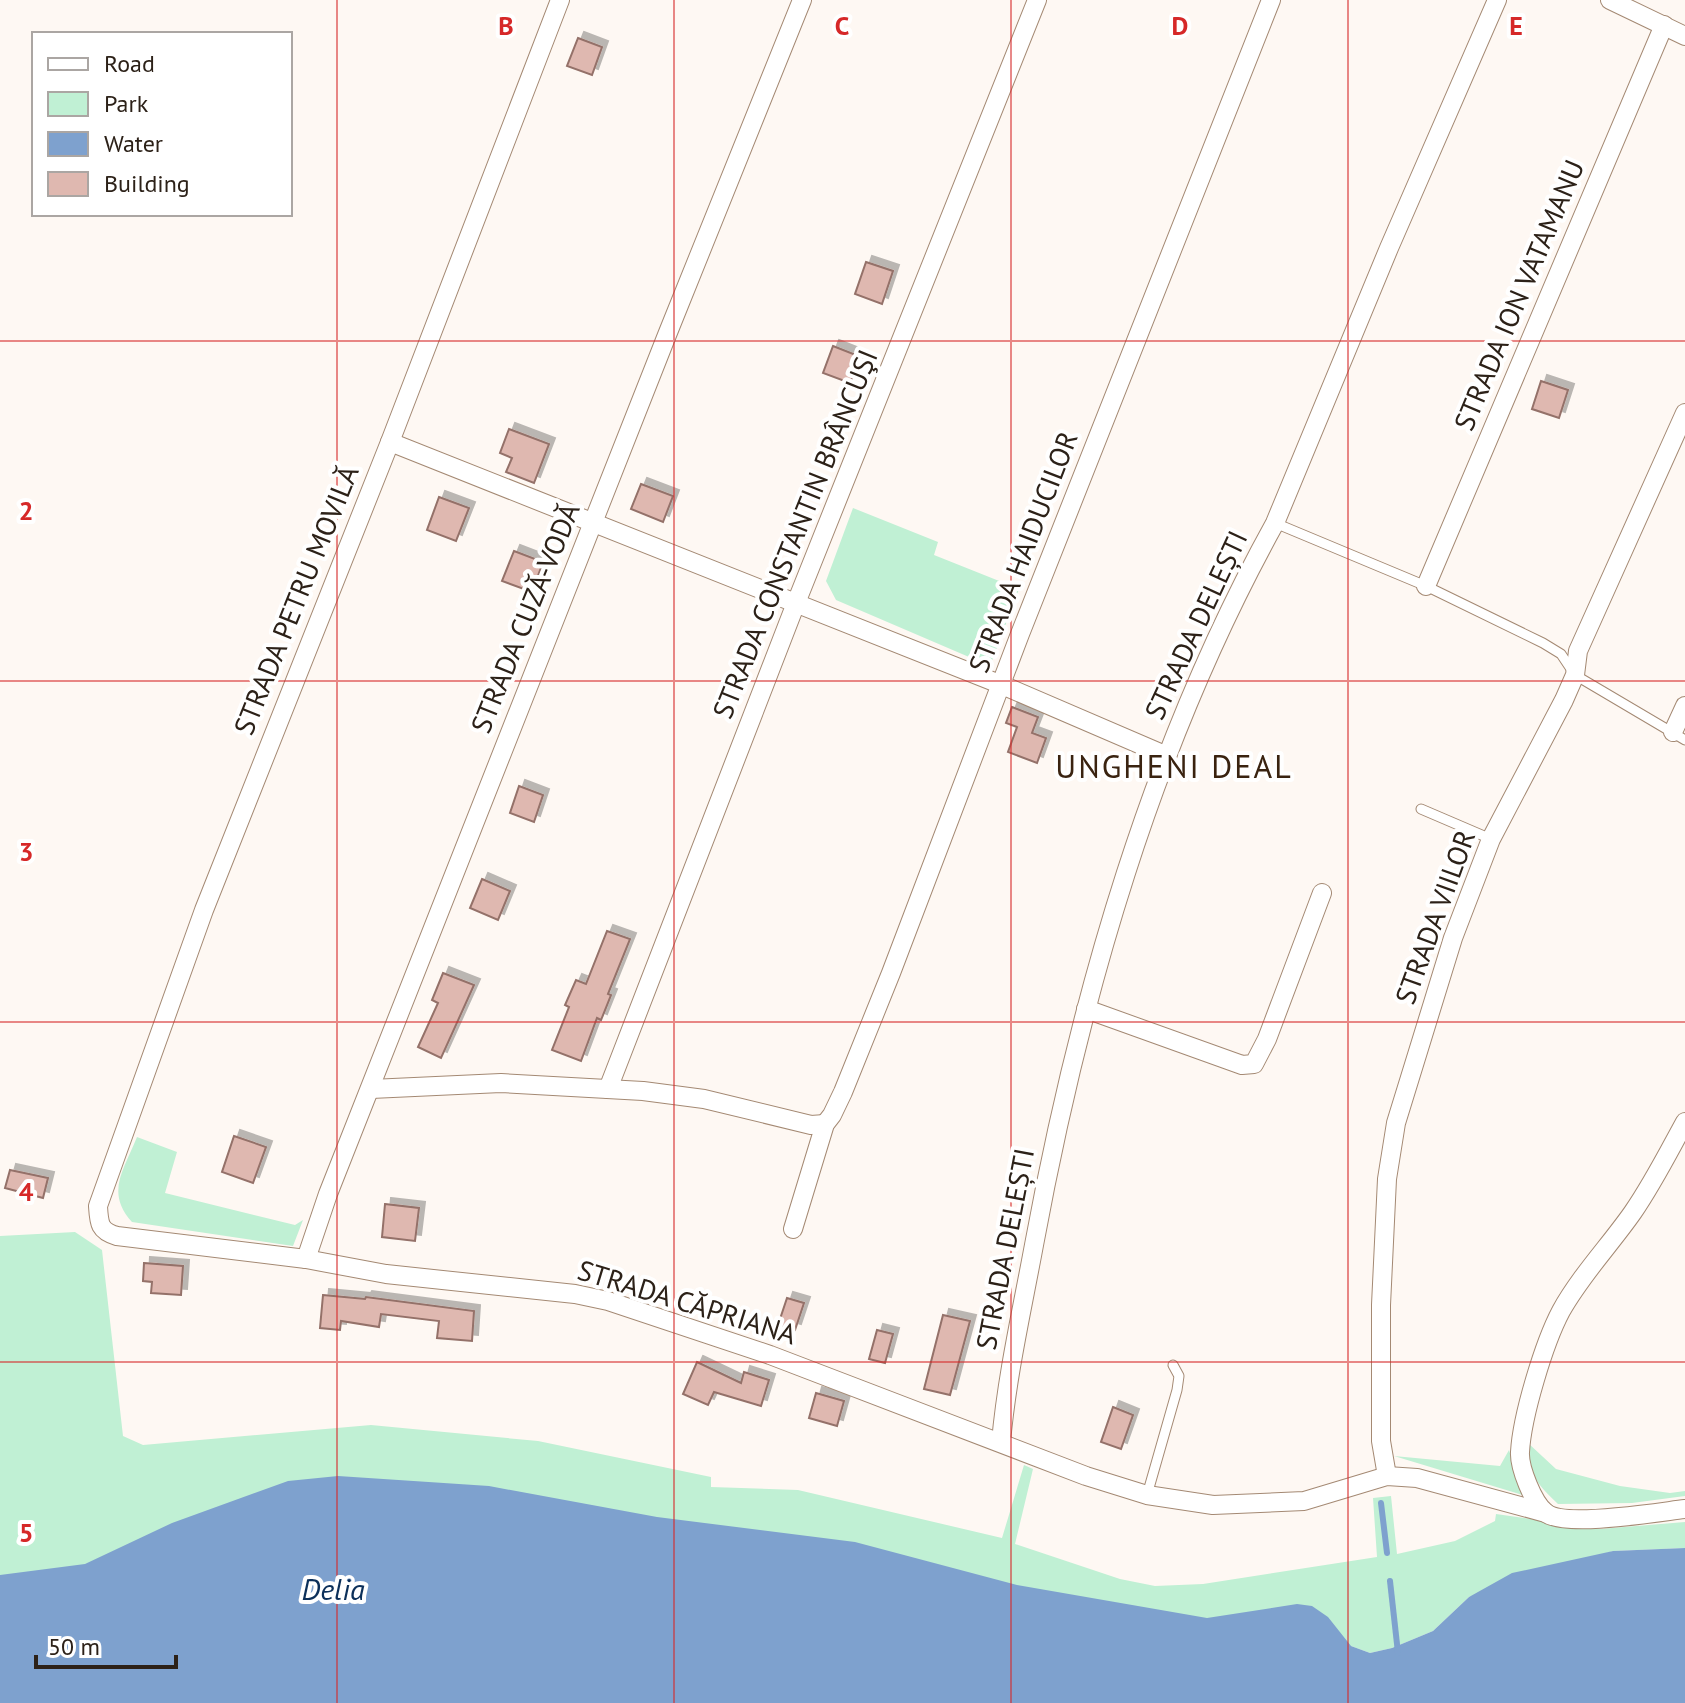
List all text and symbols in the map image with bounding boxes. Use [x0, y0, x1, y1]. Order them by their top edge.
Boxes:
text: B [498, 9, 514, 42]
text: C [835, 9, 849, 42]
text: D [1172, 9, 1188, 42]
text: E [1509, 9, 1523, 42]
legend [32, 32, 292, 216]
text: Road [104, 48, 155, 79]
text: Park [104, 88, 149, 119]
text: Water [104, 128, 163, 159]
street label: STRADA ION VATAMANU [1445, 154, 1592, 436]
text: Building [104, 168, 190, 199]
street label: STRADA CONSTANTIN BRÂNCUŞI [703, 344, 886, 724]
street label: STRADA HAIDUCILOR [959, 426, 1086, 678]
street label: STRADA PETRU MOVILĂ [225, 459, 367, 740]
text: 2 [19, 494, 33, 527]
street label: STRADA CUZĂ-VODĂ [462, 497, 588, 738]
street label: STRADA DELEȘTI [1136, 524, 1256, 725]
district label: UNGHENI DEAL [1055, 745, 1293, 787]
street label: STRADA VIILOR [1386, 825, 1483, 1009]
text: 3 [19, 835, 33, 868]
street label: STRADA DELEȘTI [967, 1145, 1042, 1353]
text: 4 [19, 1175, 34, 1208]
street label: STRADA CĂPRIANA [573, 1251, 802, 1353]
text: 5 [19, 1516, 33, 1549]
water label: Delia [301, 1569, 365, 1608]
scale bar [36, 1619, 176, 1669]
text: 50 m [48, 1631, 100, 1662]

